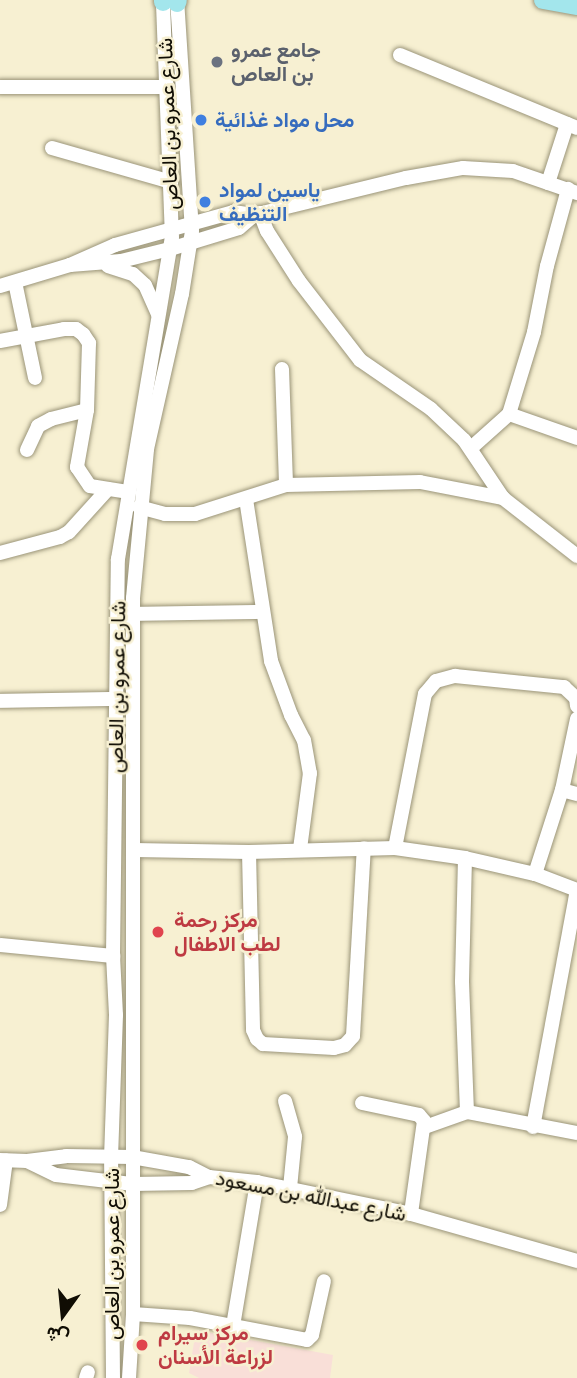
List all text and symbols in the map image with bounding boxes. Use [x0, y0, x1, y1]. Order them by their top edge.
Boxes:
place label: جامع عمرو بن العاص [231, 37, 321, 87]
street label: شارع عمرو بن العاص [152, 38, 184, 210]
marker: جامع عمرو بن العاص [209, 54, 225, 70]
place label: محل مواد غذائية [215, 107, 354, 133]
marker: محل مواد غذائية [193, 112, 209, 128]
place label: ياسين لمواد التنظيف [219, 177, 320, 227]
marker: ياسين لمواد التنظيف [197, 194, 213, 210]
street label: شارع عمرو بن العاص [103, 601, 131, 773]
place label: مركز رحمة لطب الاطفال [174, 907, 281, 957]
marker: مركز رحمة لطب الاطفال [148, 922, 168, 942]
street label: شارع عبدالله بن مسعود [214, 1165, 408, 1227]
street label: شارع عمرو بن العاص [99, 1168, 125, 1340]
north arrow [28, 1280, 98, 1350]
place label: مركز سيرام لزراعة الأسنان [158, 1320, 273, 1370]
text: ش [43, 1321, 72, 1350]
marker: مركز سيرام لزراعة الأسنان [132, 1335, 152, 1355]

